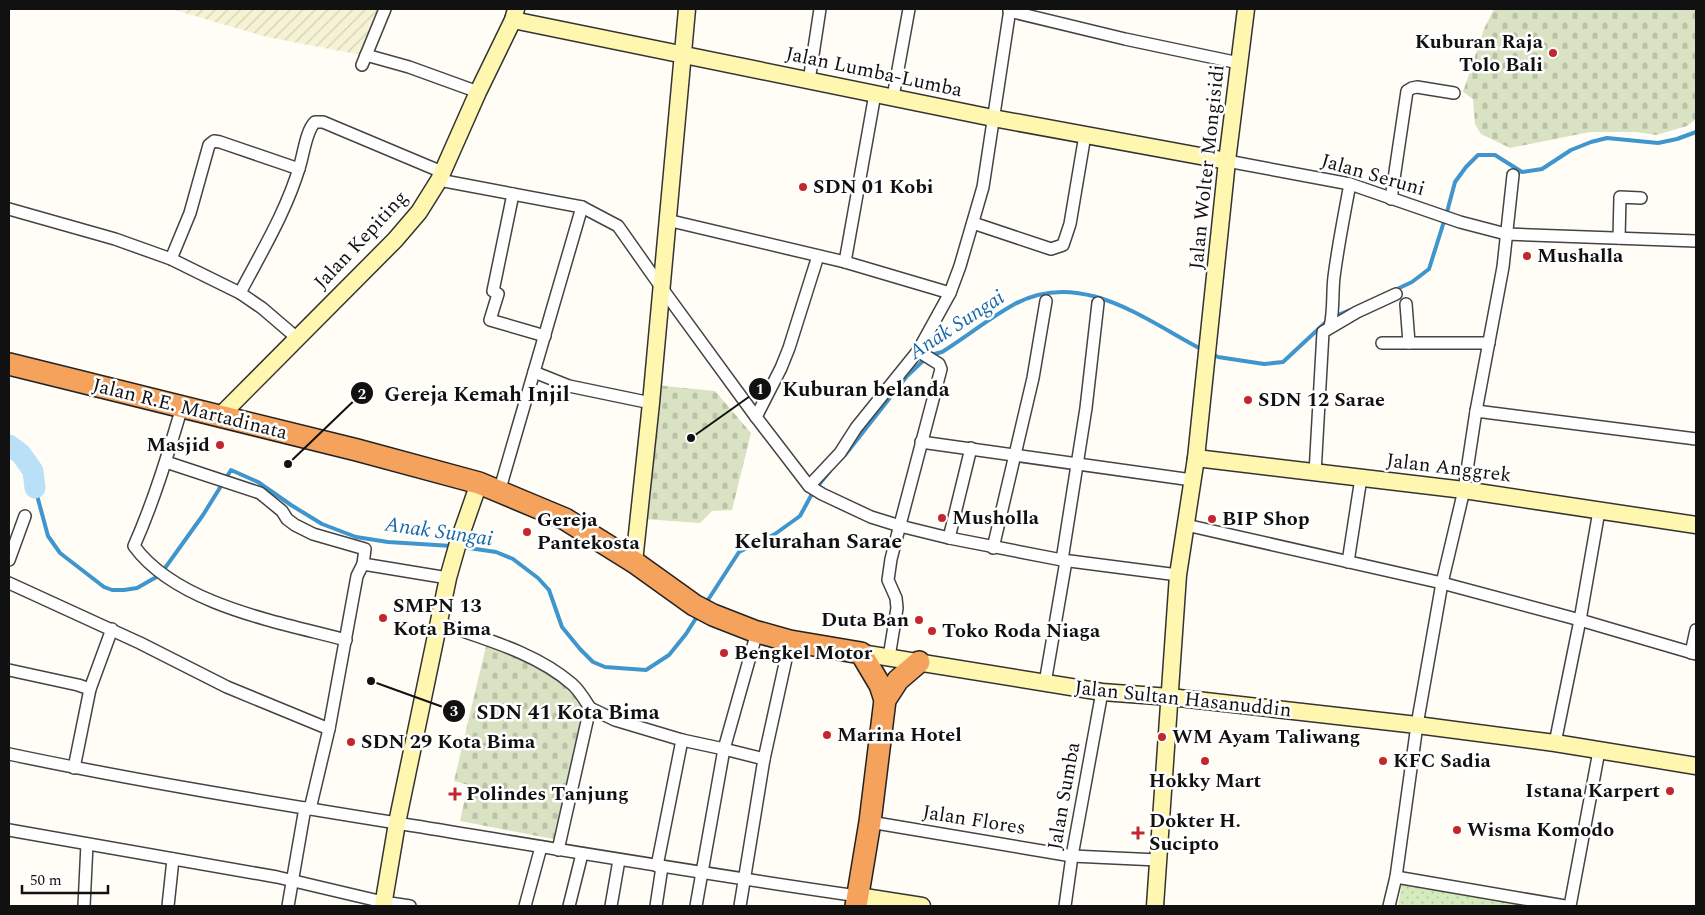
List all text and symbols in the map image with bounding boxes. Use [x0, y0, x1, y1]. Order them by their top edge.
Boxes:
place label: Kuburan Raja Tolo Bali [1415, 27, 1544, 80]
street label: Jalan Lumba-Lumba [783, 39, 965, 105]
marker: Kuburan Raja Tolo Bali [1547, 47, 1559, 59]
street label: Jalan Wolter Mongisidi [1181, 63, 1233, 271]
street label: Jalan Seruni [1318, 146, 1428, 204]
place label: SDN 01 Kobi [813, 172, 934, 202]
marker: SDN 01 Kobi [797, 181, 809, 193]
street label: Jalan Kepiting [307, 184, 415, 296]
place label: Mushalla [1537, 241, 1624, 271]
marker: Mushalla [1521, 250, 1533, 262]
water label: Anak Sungai [902, 282, 1011, 369]
street label: Jalan R.E. Martadinata [89, 370, 291, 448]
callout: Kuburan belanda [747, 371, 959, 407]
text: Kuburan belanda [782, 374, 950, 406]
callout: Gereja Kemah Injil [350, 375, 580, 411]
text: 1 [756, 378, 764, 401]
text: Gereja Kemah Injil [384, 379, 570, 411]
text: 2 [358, 383, 366, 406]
place label: SDN 12 Sarae [1258, 385, 1385, 415]
marker: SDN 12 Sarae [1242, 394, 1254, 406]
place label: Masjid [146, 430, 210, 460]
marker: Masjid [214, 439, 226, 451]
street label: Jalan Anggrek [1385, 445, 1513, 491]
place label: Musholla [952, 503, 1040, 533]
place label: BIP Shop [1222, 504, 1310, 534]
place label: Gereja Pantekosta [537, 505, 641, 558]
water label: Anak Sungai [382, 508, 495, 555]
marker: Musholla [936, 512, 948, 524]
marker: BIP Shop [1206, 513, 1218, 525]
district label: Kelurahan Sarae [734, 525, 902, 558]
marker: Gereja Pantekosta [521, 526, 533, 538]
place label: SMPN 13 Kota Bima [393, 591, 492, 644]
place label: Duta Ban [821, 605, 909, 635]
marker: SMPN 13 Kota Bima [377, 612, 389, 624]
marker: Duta Ban [913, 614, 925, 626]
place label: Toko Roda Niaga [942, 616, 1101, 646]
marker: Toko Roda Niaga [926, 625, 938, 637]
place label: Bengkel Motor [734, 638, 873, 668]
marker: Bengkel Motor [718, 647, 730, 659]
street label: Jalan Sultan Hasanuddin [1073, 673, 1293, 725]
callout: SDN 41 Kota Bima [441, 693, 669, 729]
text: SDN 41 Kota Bima [476, 697, 660, 729]
text: 3 [450, 700, 458, 723]
place label: Marina Hotel [837, 720, 962, 750]
place label: WM Ayam Taliwang [1172, 722, 1360, 752]
place label: SDN 29 Kota Bima [361, 727, 536, 757]
marker: Marina Hotel [821, 729, 833, 741]
marker: WM Ayam Taliwang [1156, 731, 1168, 743]
marker: SDN 29 Kota Bima [345, 736, 357, 748]
street label: Jalan Sumba [1040, 739, 1088, 852]
place label: KFC Sadia [1393, 746, 1492, 776]
marker: Hokky Mart [1199, 755, 1211, 767]
marker: KFC Sadia [1377, 755, 1389, 767]
place label: Hokky Mart [1149, 766, 1262, 796]
place label: Istana Karpert [1525, 776, 1660, 806]
place label: Polindes Tanjung [466, 779, 629, 809]
marker: Istana Karpert [1664, 785, 1676, 797]
marker: Polindes Tanjung [448, 787, 462, 801]
street label: Jalan Flores [920, 797, 1028, 843]
place label: Dokter H. Sucipto [1149, 806, 1241, 859]
place label: Wisma Komodo [1467, 815, 1614, 845]
marker: Wisma Komodo [1451, 824, 1463, 836]
marker: Dokter H. Sucipto [1131, 826, 1145, 840]
scale bar [22, 862, 109, 894]
text: 50 m [30, 869, 62, 892]

